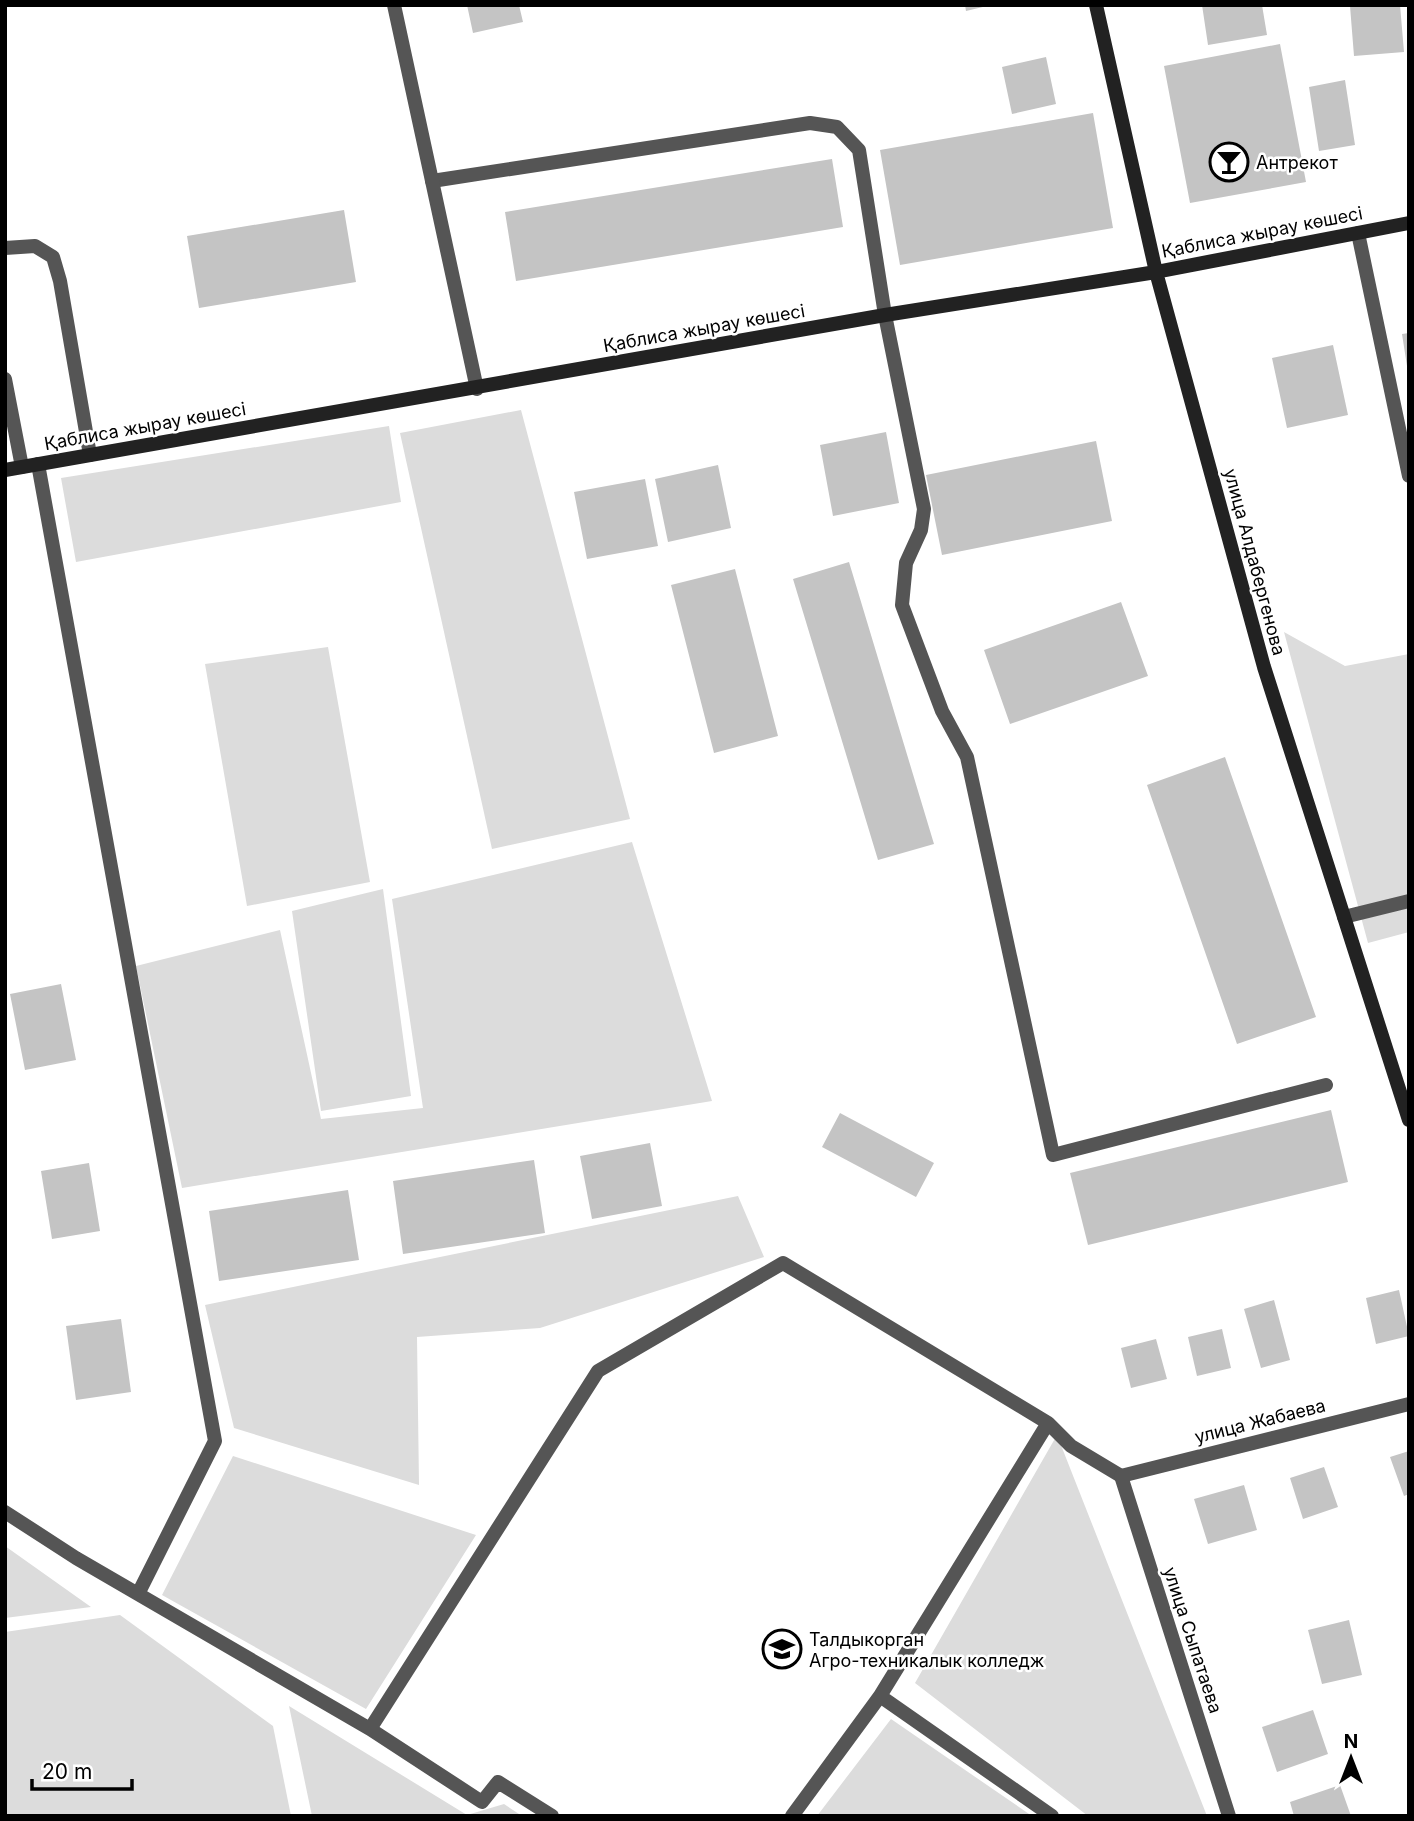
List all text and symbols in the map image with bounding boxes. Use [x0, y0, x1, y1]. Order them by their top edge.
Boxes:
bar icon: Антрекот [1208, 141, 1250, 183]
place label: Антрекот [1256, 152, 1338, 173]
street label: Қаблиса жырау көшесі [1160, 202, 1364, 262]
street label: Қаблиса жырау көшесі [602, 300, 806, 356]
street label: Қаблиса жырау көшесі [43, 398, 247, 454]
street label: улица Алдабергенова [1220, 466, 1290, 658]
street label: улица Жабаева [1192, 1395, 1328, 1447]
street label: улица Сыпатаева [1159, 1564, 1227, 1716]
school or university icon: Талдыкорган Агро-техникалык колледж [761, 1628, 803, 1670]
place label: Талдыкорган Агро-техникалык колледж [809, 1629, 1044, 1671]
north arrow [1316, 1723, 1386, 1793]
text: N [1344, 1730, 1358, 1753]
scale bar [32, 1748, 131, 1792]
text: 20 m [42, 1759, 92, 1784]

